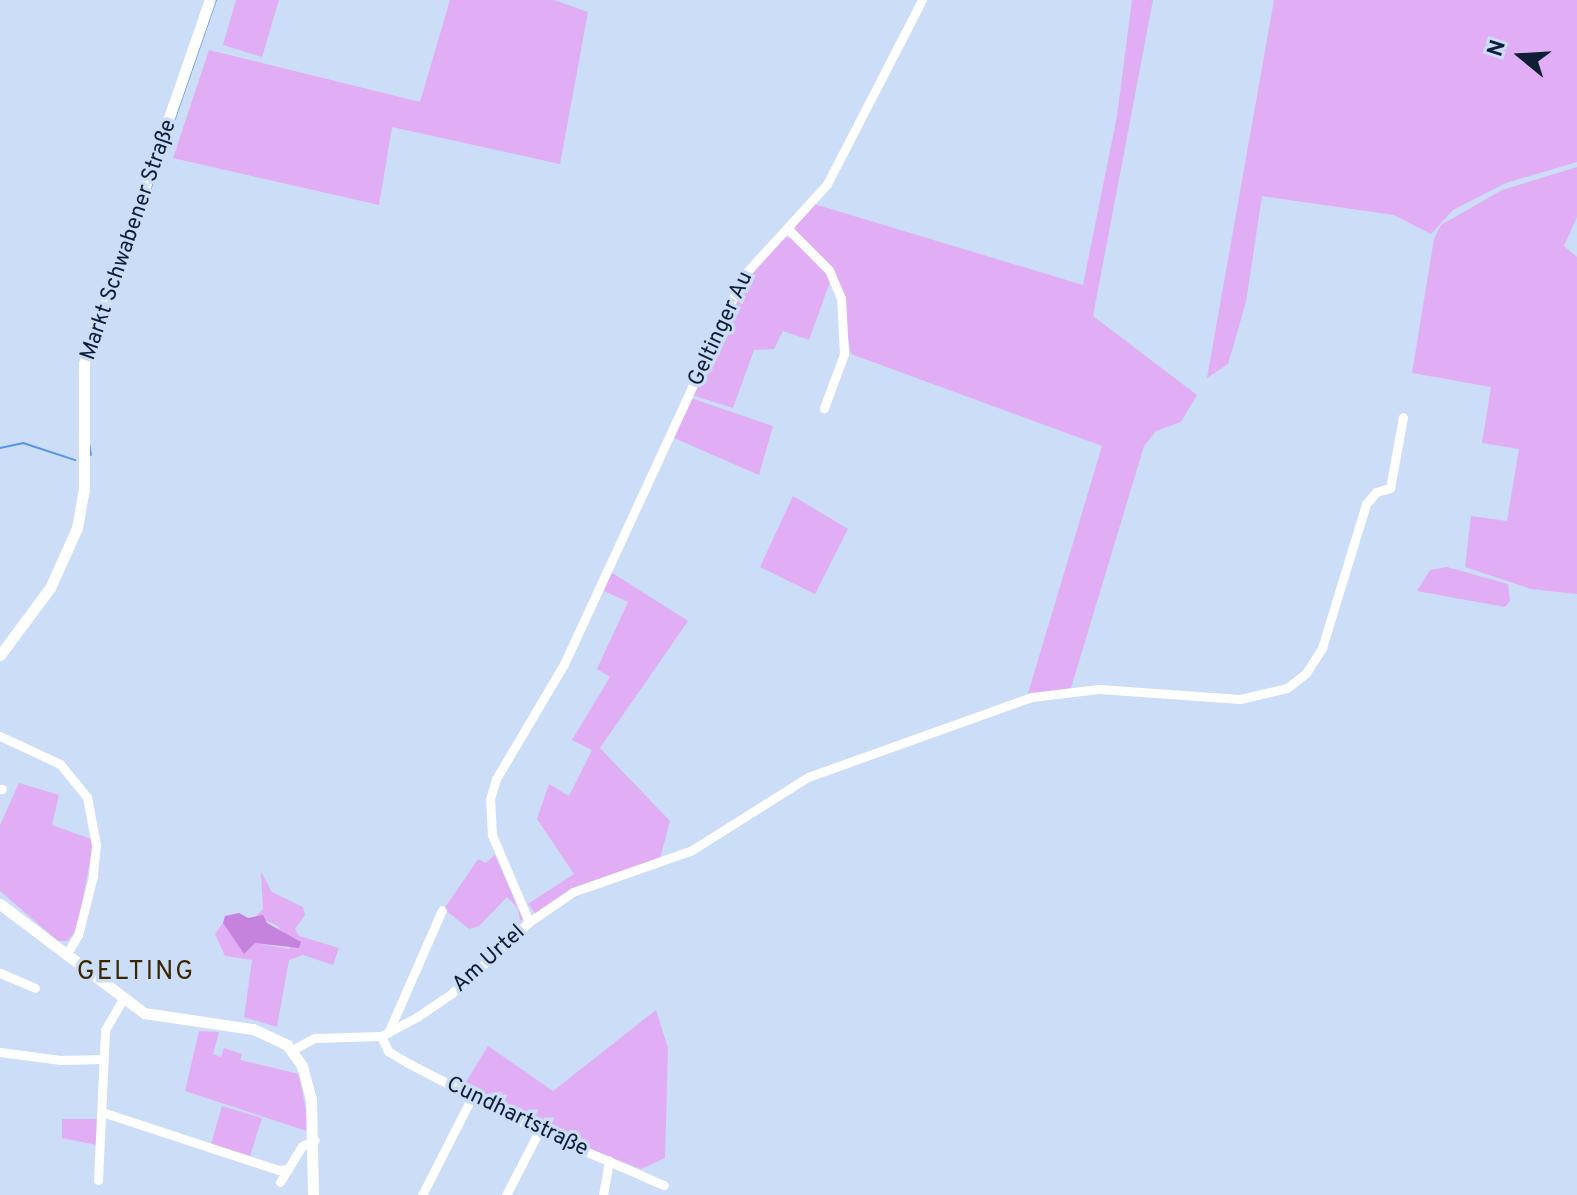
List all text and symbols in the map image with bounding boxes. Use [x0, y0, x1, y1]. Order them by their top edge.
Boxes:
north arrow [1481, 16, 1561, 96]
text: N [1482, 37, 1513, 60]
street label: Markt Schwabener Straße [75, 116, 183, 364]
street label: Geltinger Au [683, 267, 759, 391]
street label: Am Urtel [447, 920, 531, 998]
district label: GELTING [77, 957, 195, 989]
street label: Cundhartstraße [442, 1071, 592, 1163]

